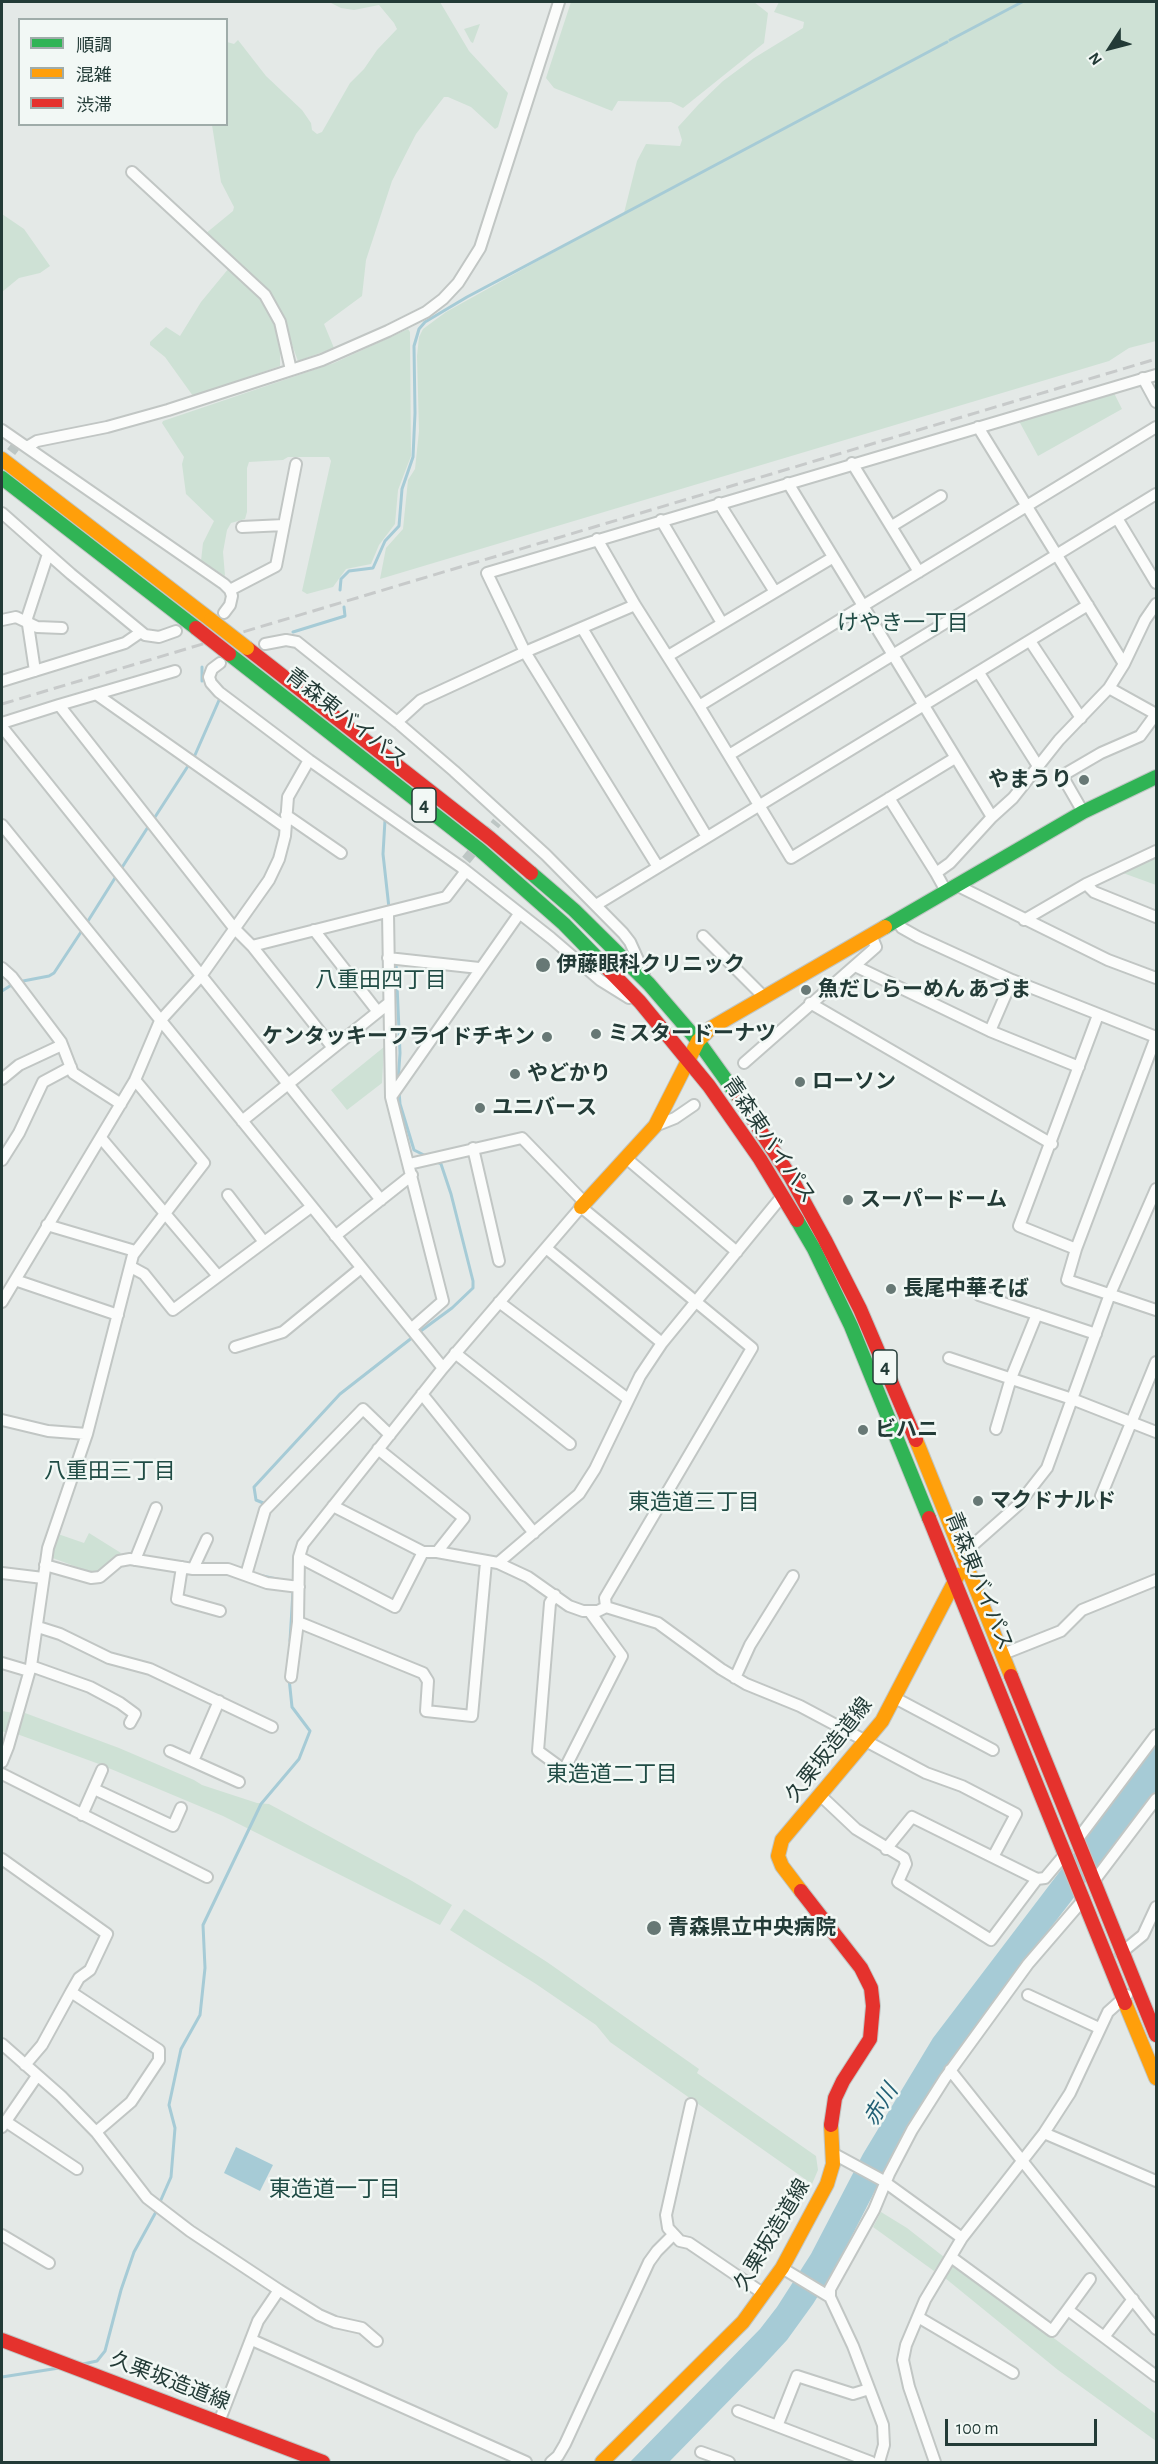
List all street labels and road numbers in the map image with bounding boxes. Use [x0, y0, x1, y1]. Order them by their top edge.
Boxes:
street label: 青森東バイパス [280, 663, 412, 773]
road number: 4 [412, 788, 436, 822]
street label: 青森東バイパス [717, 1072, 821, 1208]
road number: 4 [873, 1350, 897, 1384]
street label: 青森東バイパス [940, 1508, 1018, 1654]
street label: 久栗坂造道線 [780, 1693, 878, 1807]
street label: 久栗坂造道線 [729, 2175, 815, 2295]
street label: 久栗坂造道線 [107, 2347, 233, 2415]

